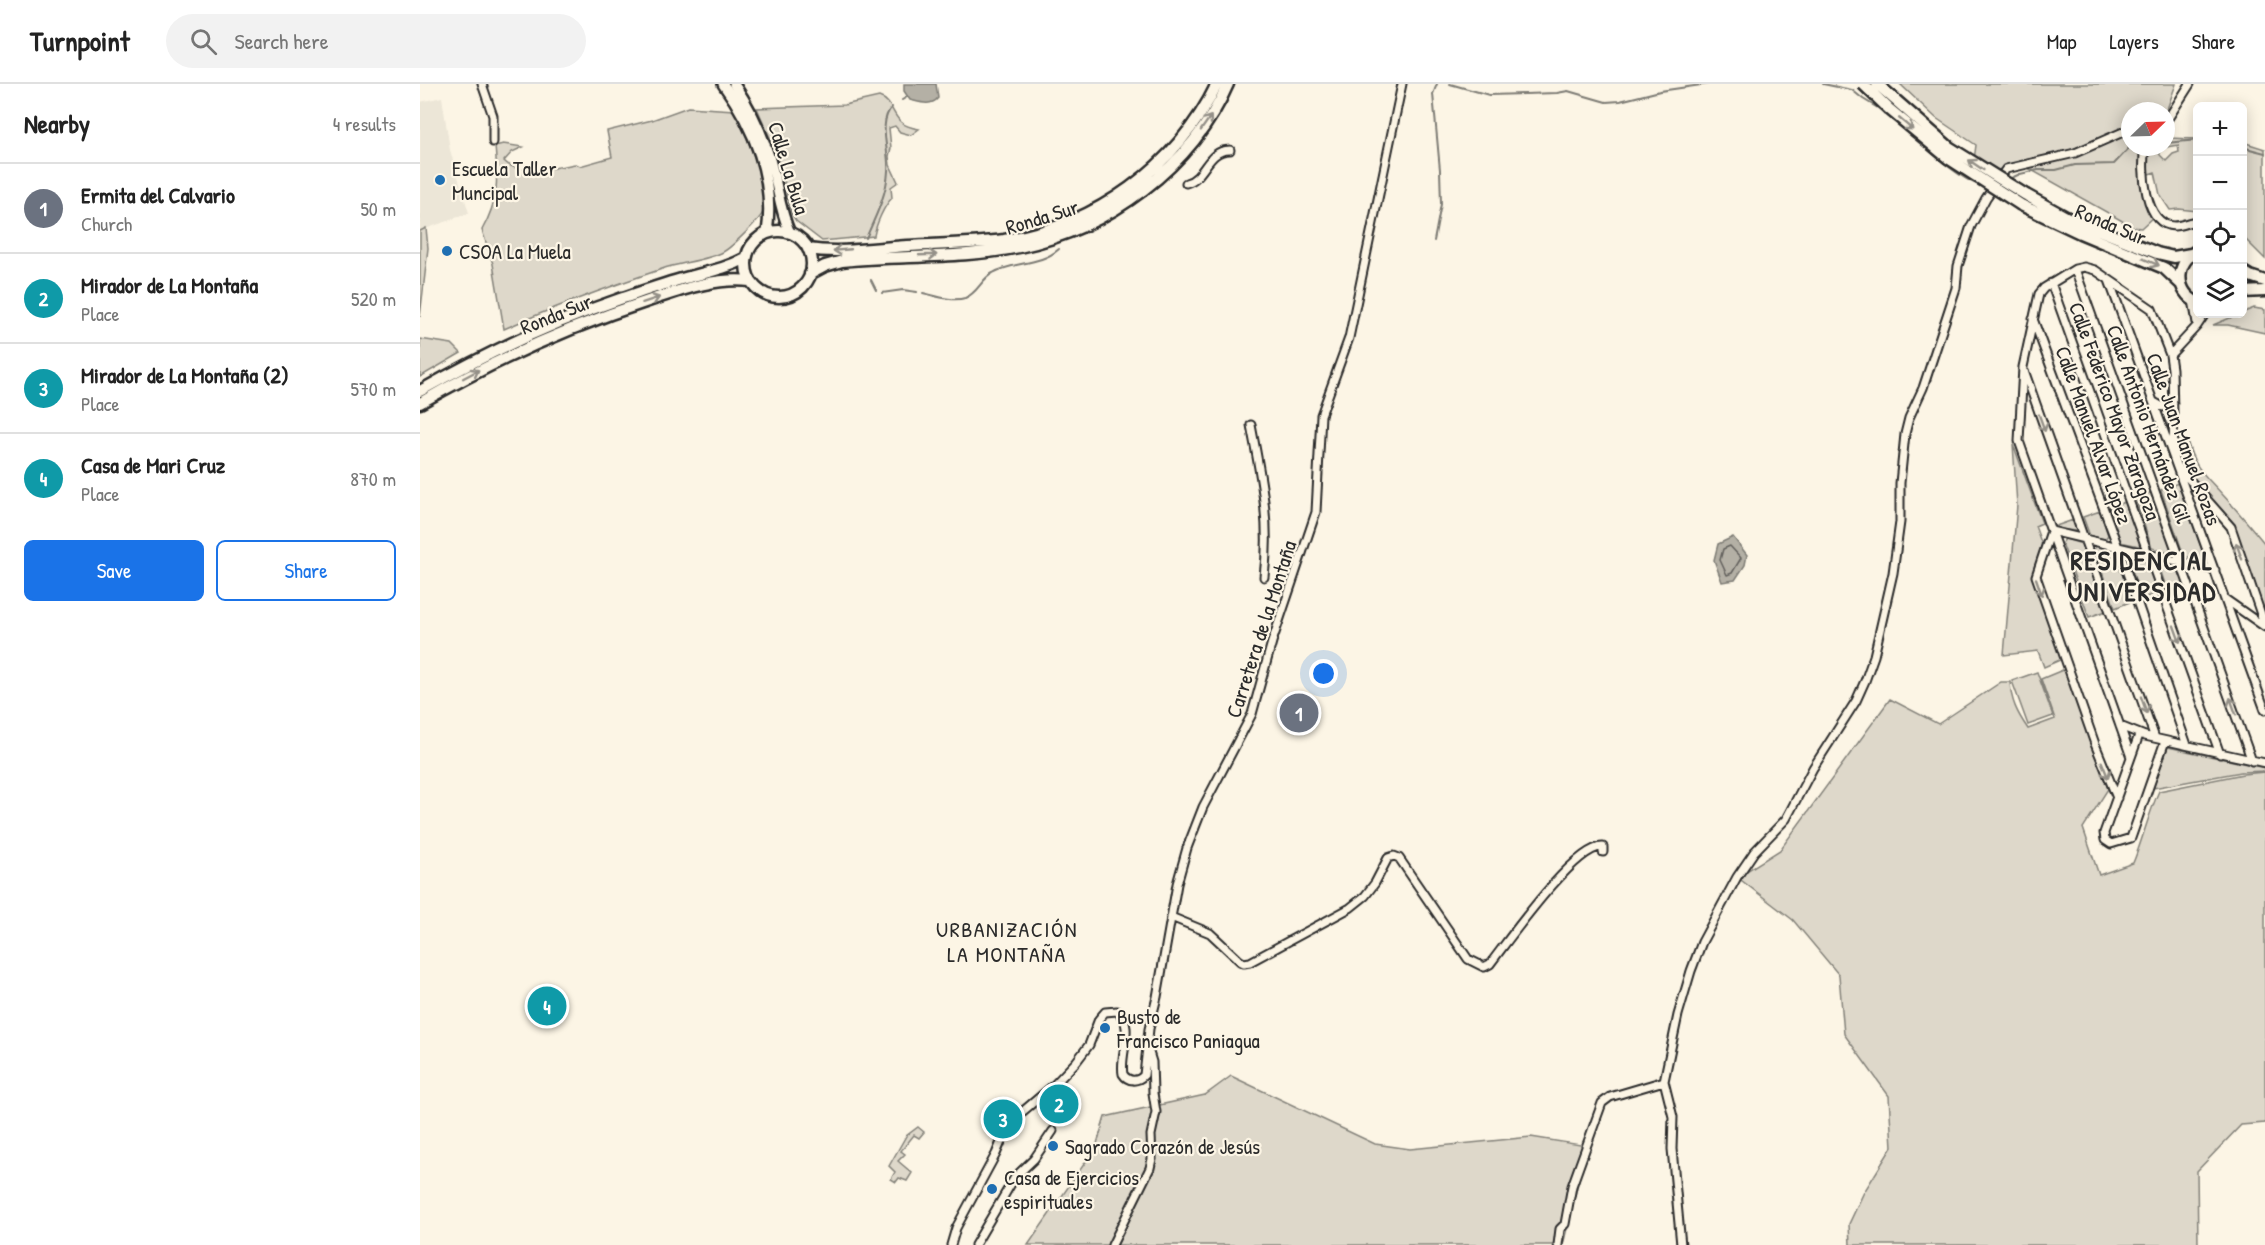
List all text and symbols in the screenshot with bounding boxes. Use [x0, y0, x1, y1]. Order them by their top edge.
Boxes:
search box [166, 14, 586, 68]
text: Turnpoint [30, 22, 130, 60]
icon: search [187, 25, 220, 58]
text: Search here [235, 26, 329, 56]
text: Map [2047, 27, 2076, 56]
text: Layers [2109, 27, 2159, 56]
text: Share [2192, 27, 2235, 56]
north arrow [2121, 102, 2175, 156]
map controls [2193, 102, 2247, 318]
button: + [2193, 102, 2247, 156]
text: Nearby [24, 106, 90, 141]
text: 4 results [333, 110, 396, 137]
one-way arrow [1199, 116, 1212, 132]
one-way arrow [1898, 117, 1914, 130]
street label: Calle La Bula [761, 118, 817, 218]
place label: Escuela Taller Muncipal [452, 154, 556, 207]
button: − [2193, 156, 2247, 210]
one-way arrow [1969, 159, 1985, 171]
marker: Escuela Taller Muncipal [433, 173, 447, 187]
text: Ermita del Calvario [81, 180, 235, 210]
street label: Ronda Sur [1002, 192, 1082, 242]
text: 1 [40, 195, 47, 222]
text: 50 m [360, 195, 396, 222]
street label: Ronda Sur [2071, 196, 2151, 252]
text: Church [81, 210, 132, 237]
button: locate [2193, 210, 2247, 264]
place label: CSOA La Muela [459, 237, 571, 266]
marker: CSOA La Muela [440, 244, 454, 258]
one-way arrow [833, 245, 853, 256]
one-way arrow [917, 249, 937, 260]
one-way arrow [2142, 257, 2160, 268]
button: layers [2193, 264, 2247, 318]
text: Mirador de La Montaña [81, 270, 258, 300]
text: 2 [39, 285, 48, 312]
text: 520 m [351, 285, 396, 312]
street label: Ronda Sur [516, 287, 596, 341]
one-way arrow [641, 294, 660, 305]
street label: Calle Federico Mayor Zaragoza [2062, 298, 2168, 524]
text: Place [81, 300, 120, 327]
street label: Calle Antonio Hernández Gil [2100, 321, 2199, 528]
street label: Calle Manuel Alvar López [2048, 342, 2140, 528]
street label: Calle Juan Manuel Rozas [2139, 349, 2229, 529]
text: Mirador de La Montaña (2) [81, 360, 289, 390]
one-way arrow [462, 368, 479, 380]
text: 3 [39, 375, 48, 402]
text: 570 m [350, 375, 396, 402]
text: Place [81, 390, 120, 417]
one-way arrow [2038, 413, 2049, 431]
text: Casa de Mari Cruz [81, 450, 225, 480]
text: 4 [40, 465, 47, 492]
text: 870 m [350, 465, 396, 492]
text: Place [81, 480, 120, 507]
street label: Carretera de la Montaña [1219, 537, 1303, 721]
button: Save [24, 540, 204, 601]
button: Share [216, 540, 396, 601]
district label: RESIDENCIAL UNIVERSIDAD [2068, 542, 2217, 609]
one-way arrow [2233, 542, 2244, 561]
one-way arrow [2035, 577, 2046, 596]
one-way arrow [2173, 624, 2184, 643]
your location [1309, 659, 1338, 688]
pin: 1 [1280, 690, 1318, 736]
one-way arrow [2140, 695, 2151, 713]
one-way arrow [2226, 697, 2237, 715]
one-way arrow [2100, 760, 2111, 779]
district label: URBANIZACIÓN LA MONTAÑA [936, 914, 1078, 969]
pin: 4 [528, 984, 566, 1028]
place label: Busto de Francisco Paniagua [1116, 1002, 1260, 1055]
marker: Busto de Francisco Paniagua [1098, 1021, 1112, 1035]
pin: 2 [1040, 1082, 1078, 1126]
pin: 3 [984, 1096, 1022, 1142]
place label: Sagrado Corazón de Jesús [1065, 1132, 1260, 1161]
marker: Sagrado Corazón de Jesús [1046, 1139, 1060, 1153]
place label: Casa de Ejercicios espirituales [1004, 1163, 1139, 1216]
marker: Casa de Ejercicios espirituales [985, 1182, 999, 1196]

